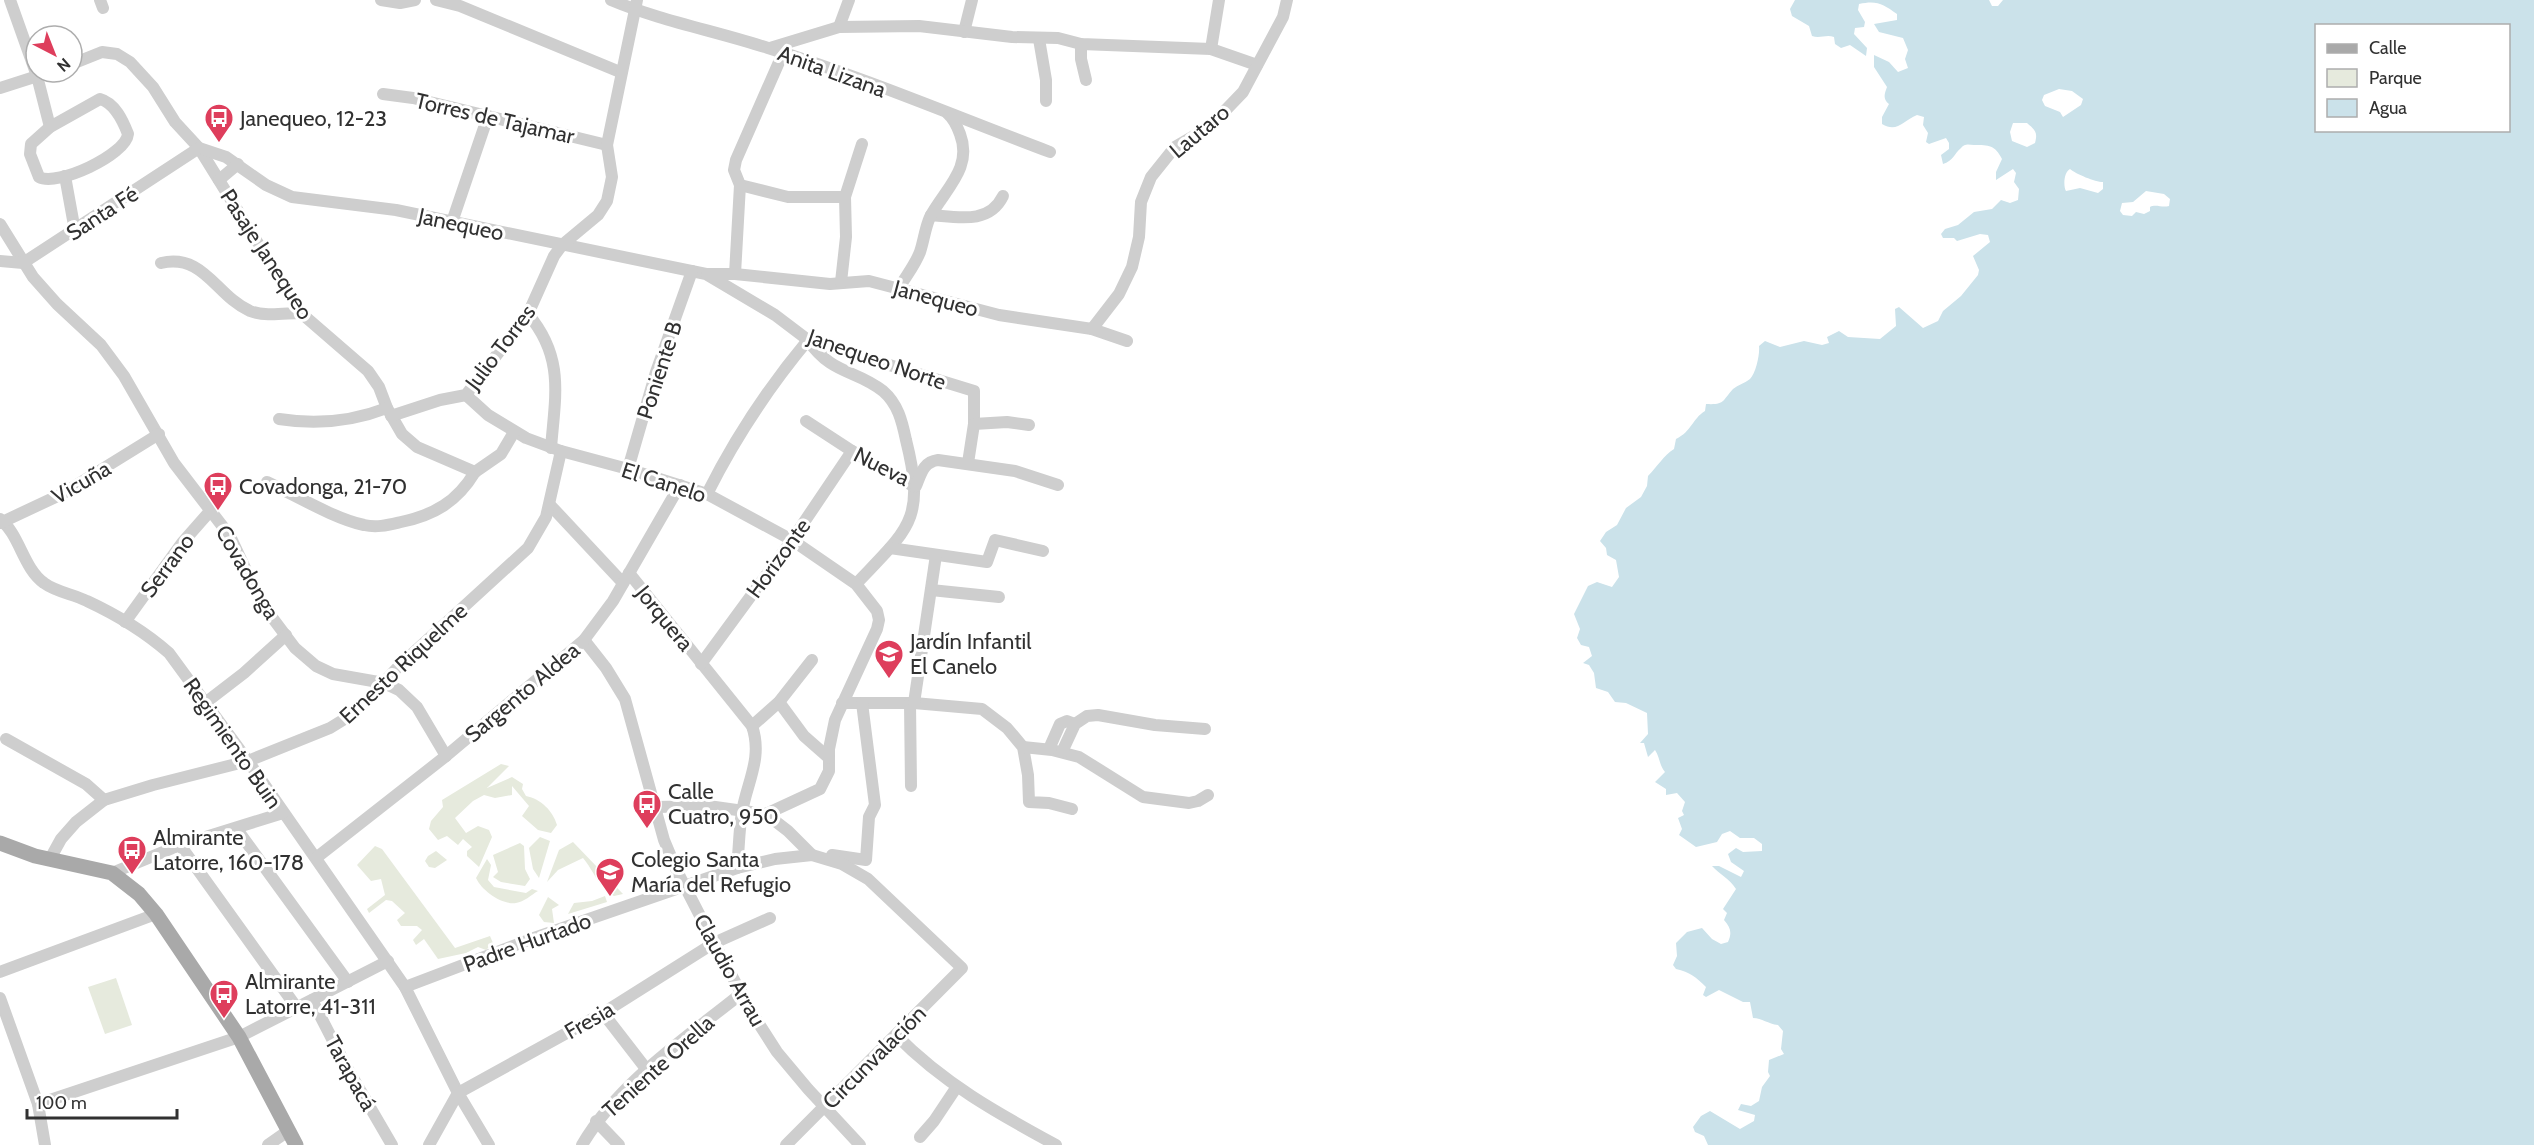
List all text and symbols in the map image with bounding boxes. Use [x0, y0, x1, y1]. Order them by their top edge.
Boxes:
north arrow [24, 24, 84, 84]
legend [2315, 24, 2510, 132]
text: Calle [2369, 37, 2406, 59]
street label: Anita Lizana [774, 39, 890, 104]
text: N [53, 54, 74, 76]
text: Parque [2369, 67, 2422, 89]
street label: Torres de Tajamar [413, 87, 577, 150]
text: Agua [2369, 97, 2407, 119]
street label: Lautaro [1164, 99, 1235, 164]
bus stop icon: Janequeo, 12-23 [203, 102, 235, 144]
place label: Janequeo, 12-23 [239, 105, 387, 132]
street label: Santa Fé [61, 180, 143, 247]
street label: Pasaje Janequeo [214, 184, 319, 325]
street label: Janequeo [415, 202, 506, 247]
street label: Janequeo [890, 274, 981, 323]
street label: Julio Torres [459, 299, 541, 396]
street label: Poniente B [631, 318, 688, 423]
street label: Janequeo Norte [803, 323, 950, 396]
street label: Nueva [849, 441, 915, 492]
street label: Vicuña [47, 455, 116, 510]
street label: El Canelo [618, 456, 709, 509]
bus stop icon: Covadonga, 21-70 [202, 470, 234, 512]
place label: Covadonga, 21-70 [239, 473, 407, 500]
street label: Horizonte [740, 513, 816, 603]
street label: Covadonga [210, 520, 286, 625]
street label: Serrano [135, 528, 200, 603]
street label: Jorquera [629, 579, 699, 657]
street label: Ernesto Riquelme [334, 597, 473, 729]
place label: Jardín Infantil El Canelo [909, 628, 1032, 680]
street label: Sargento Aldea [459, 636, 586, 748]
school or university icon: Jardín Infantil El Canelo [873, 638, 905, 680]
street label: Regimiento Buin [178, 673, 288, 814]
place label: Calle Cuatro, 950 [668, 778, 779, 830]
bus stop icon: Calle Cuatro, 950 [631, 788, 663, 830]
place label: Almirante Latorre, 160-178 [153, 824, 304, 876]
bus stop icon: Almirante Latorre, 160-178 [116, 834, 148, 876]
place label: Colegio Santa María del Refugio [631, 846, 791, 898]
school or university icon: Colegio Santa María del Refugio [594, 856, 626, 898]
street label: Padre Hurtado [460, 907, 595, 978]
street label: Claudio Arrau [688, 909, 771, 1031]
place label: Almirante Latorre, 41-311 [245, 968, 376, 1020]
bus stop icon: Almirante Latorre, 41-311 [208, 978, 240, 1020]
street label: Fresia [560, 995, 619, 1045]
street label: Circunvalación [817, 1000, 932, 1115]
street label: Teniente Orella [597, 1009, 720, 1124]
street label: Tarapacá [319, 1031, 382, 1116]
scale bar [27, 1082, 177, 1120]
text: 100 m [36, 1092, 87, 1114]

